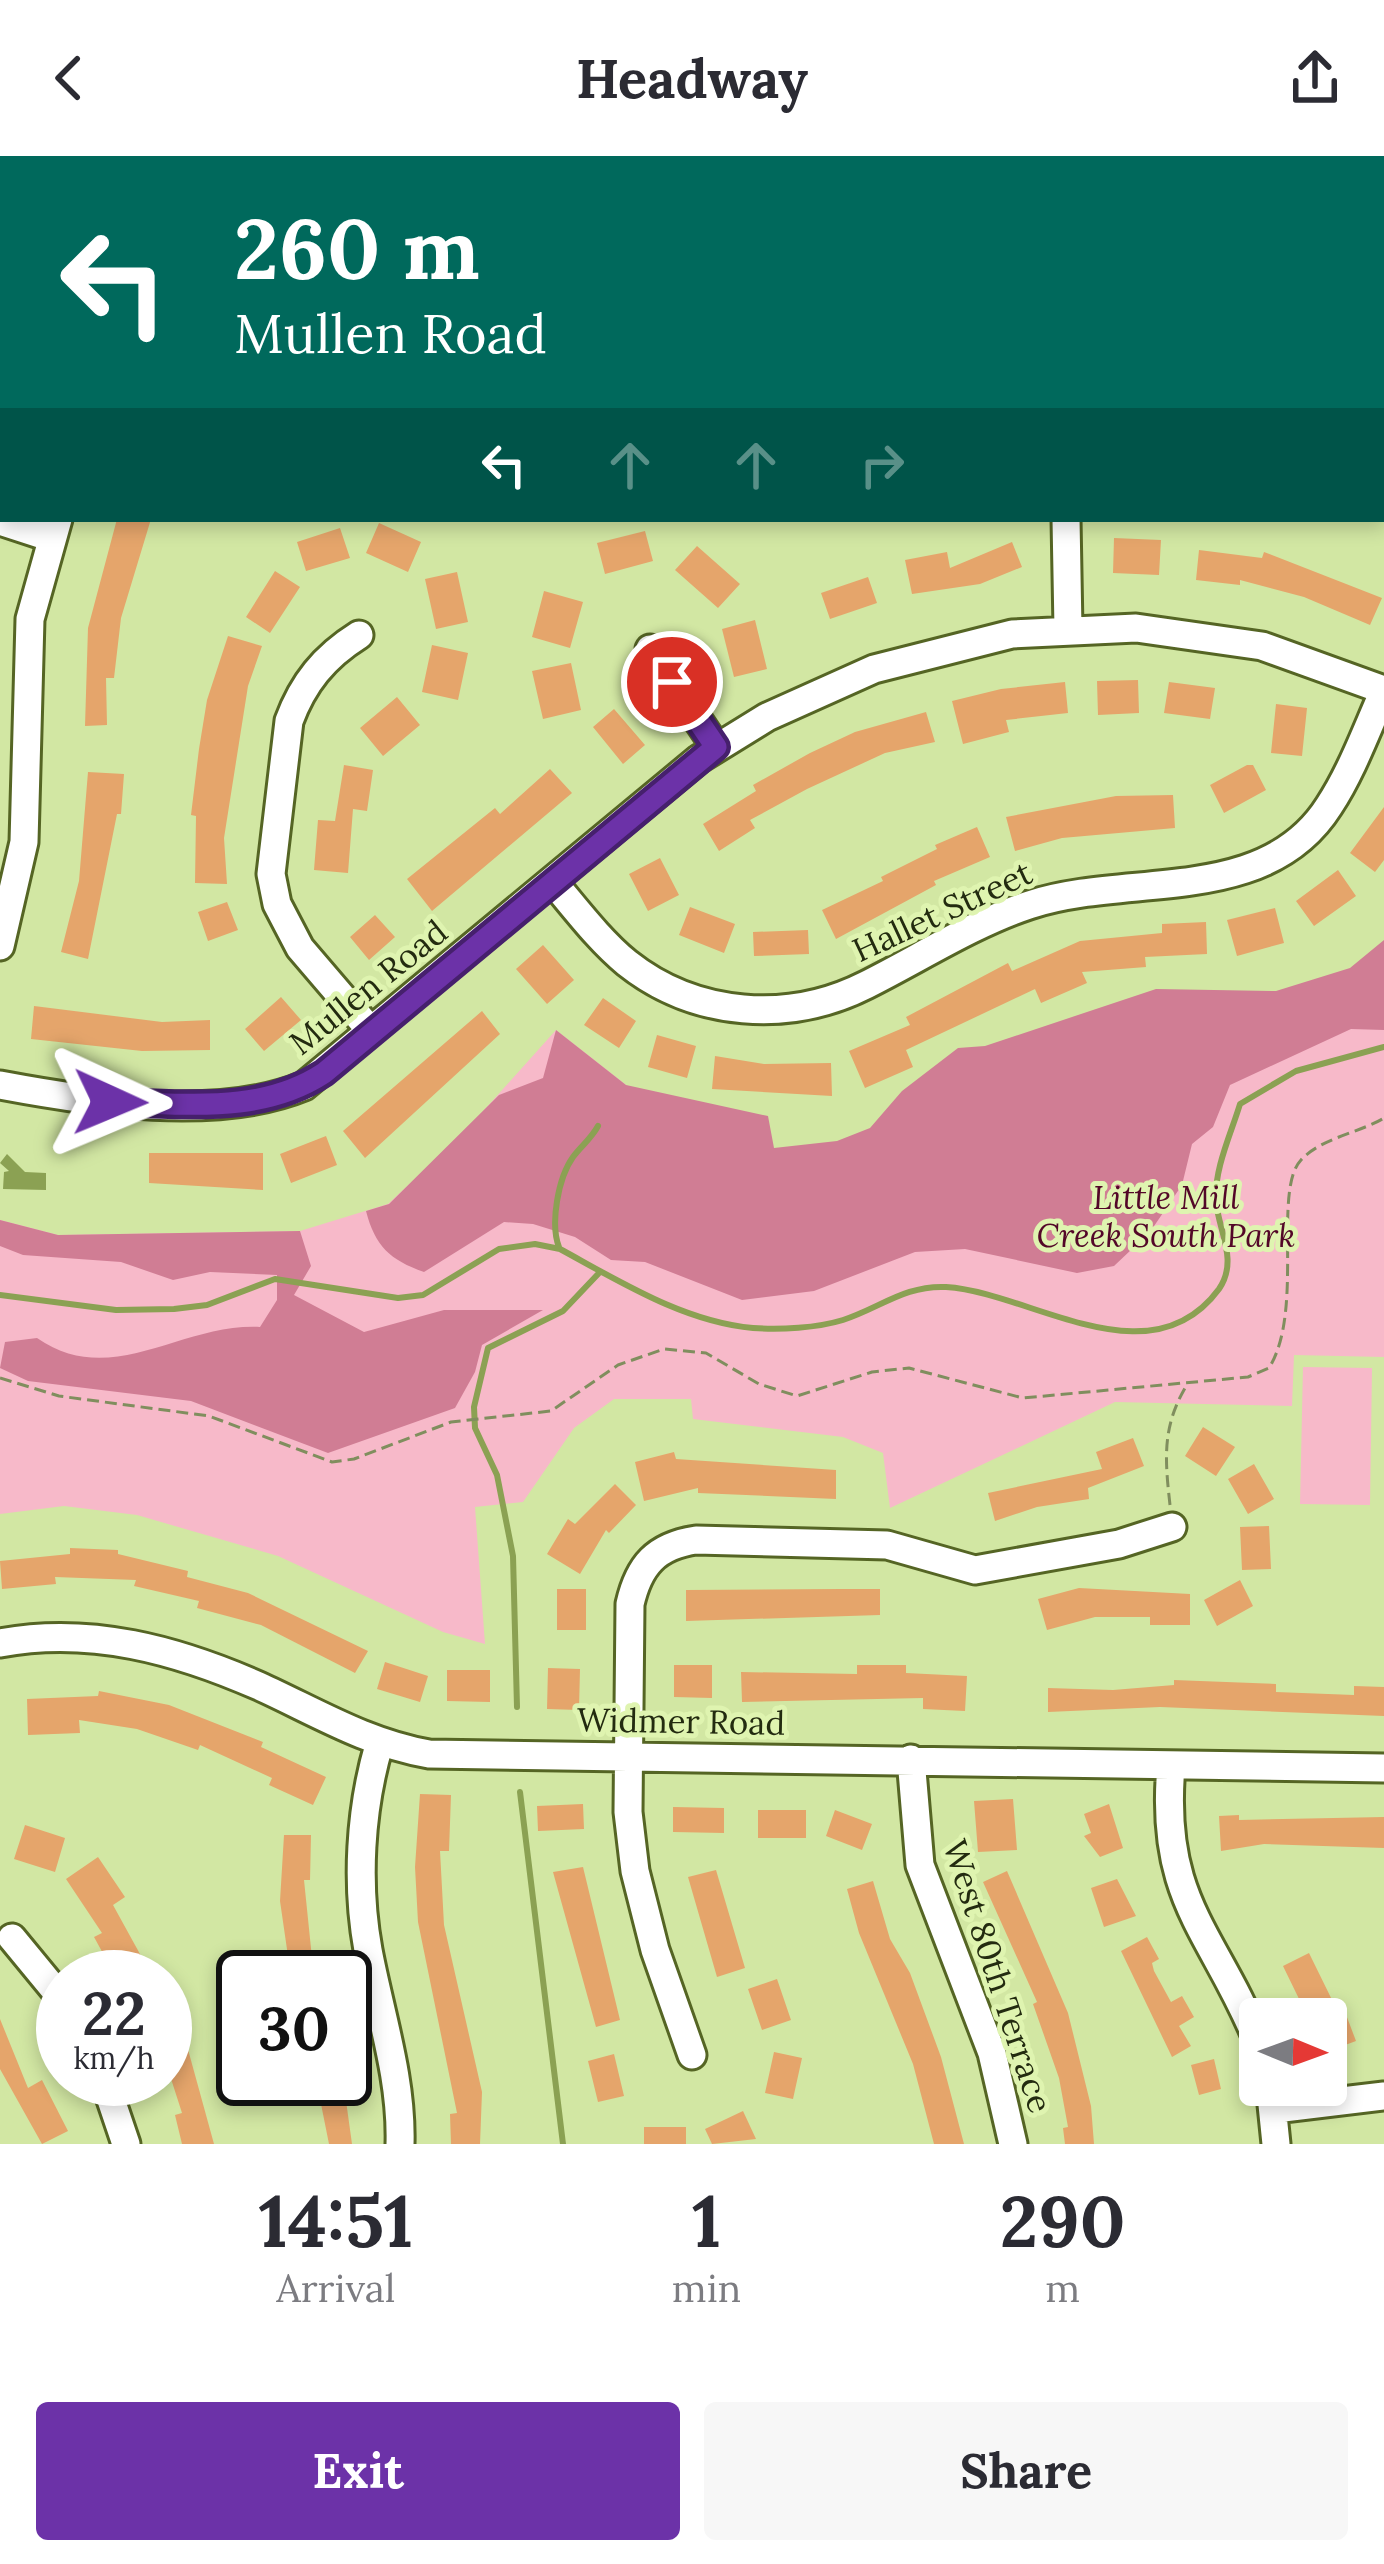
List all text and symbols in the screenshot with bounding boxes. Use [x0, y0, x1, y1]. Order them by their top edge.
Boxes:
text: Headway [576, 44, 808, 113]
icon: back [36, 45, 102, 111]
icon: share [1282, 45, 1348, 111]
text: 260 m [234, 194, 480, 302]
icon: left [36, 204, 192, 360]
text: Mullen Road [234, 299, 547, 368]
icon: left [471, 432, 537, 498]
icon: ahead [597, 432, 663, 498]
icon: ahead [723, 432, 789, 498]
icon: right [849, 432, 915, 498]
pin [621, 631, 723, 733]
icon: arrive [639, 649, 705, 715]
street label: Hallet Street [846, 851, 1039, 971]
street label: Mullen Road [281, 911, 455, 1063]
position arrow [47, 1039, 173, 1165]
park label: Little Mill Creek South Park [1037, 1176, 1295, 1256]
street label: Widmer Road [577, 1698, 785, 1744]
street label: West 80th Terrace [934, 1834, 1062, 2118]
speed limit sign: 30 [216, 1950, 372, 2106]
text: 22 [82, 1975, 146, 2051]
north arrow [1239, 1998, 1347, 2106]
map controls [1239, 1998, 1347, 2106]
text: km/h [73, 2039, 155, 2077]
text: 14:51 [259, 2175, 413, 2267]
text: 1 [692, 2175, 721, 2267]
text: 290 [1000, 2175, 1125, 2267]
text: Arrival [276, 2263, 395, 2313]
text: min [672, 2263, 741, 2313]
text: m [1045, 2263, 1080, 2313]
button: Exit [36, 2402, 680, 2540]
button: Share [704, 2402, 1348, 2540]

